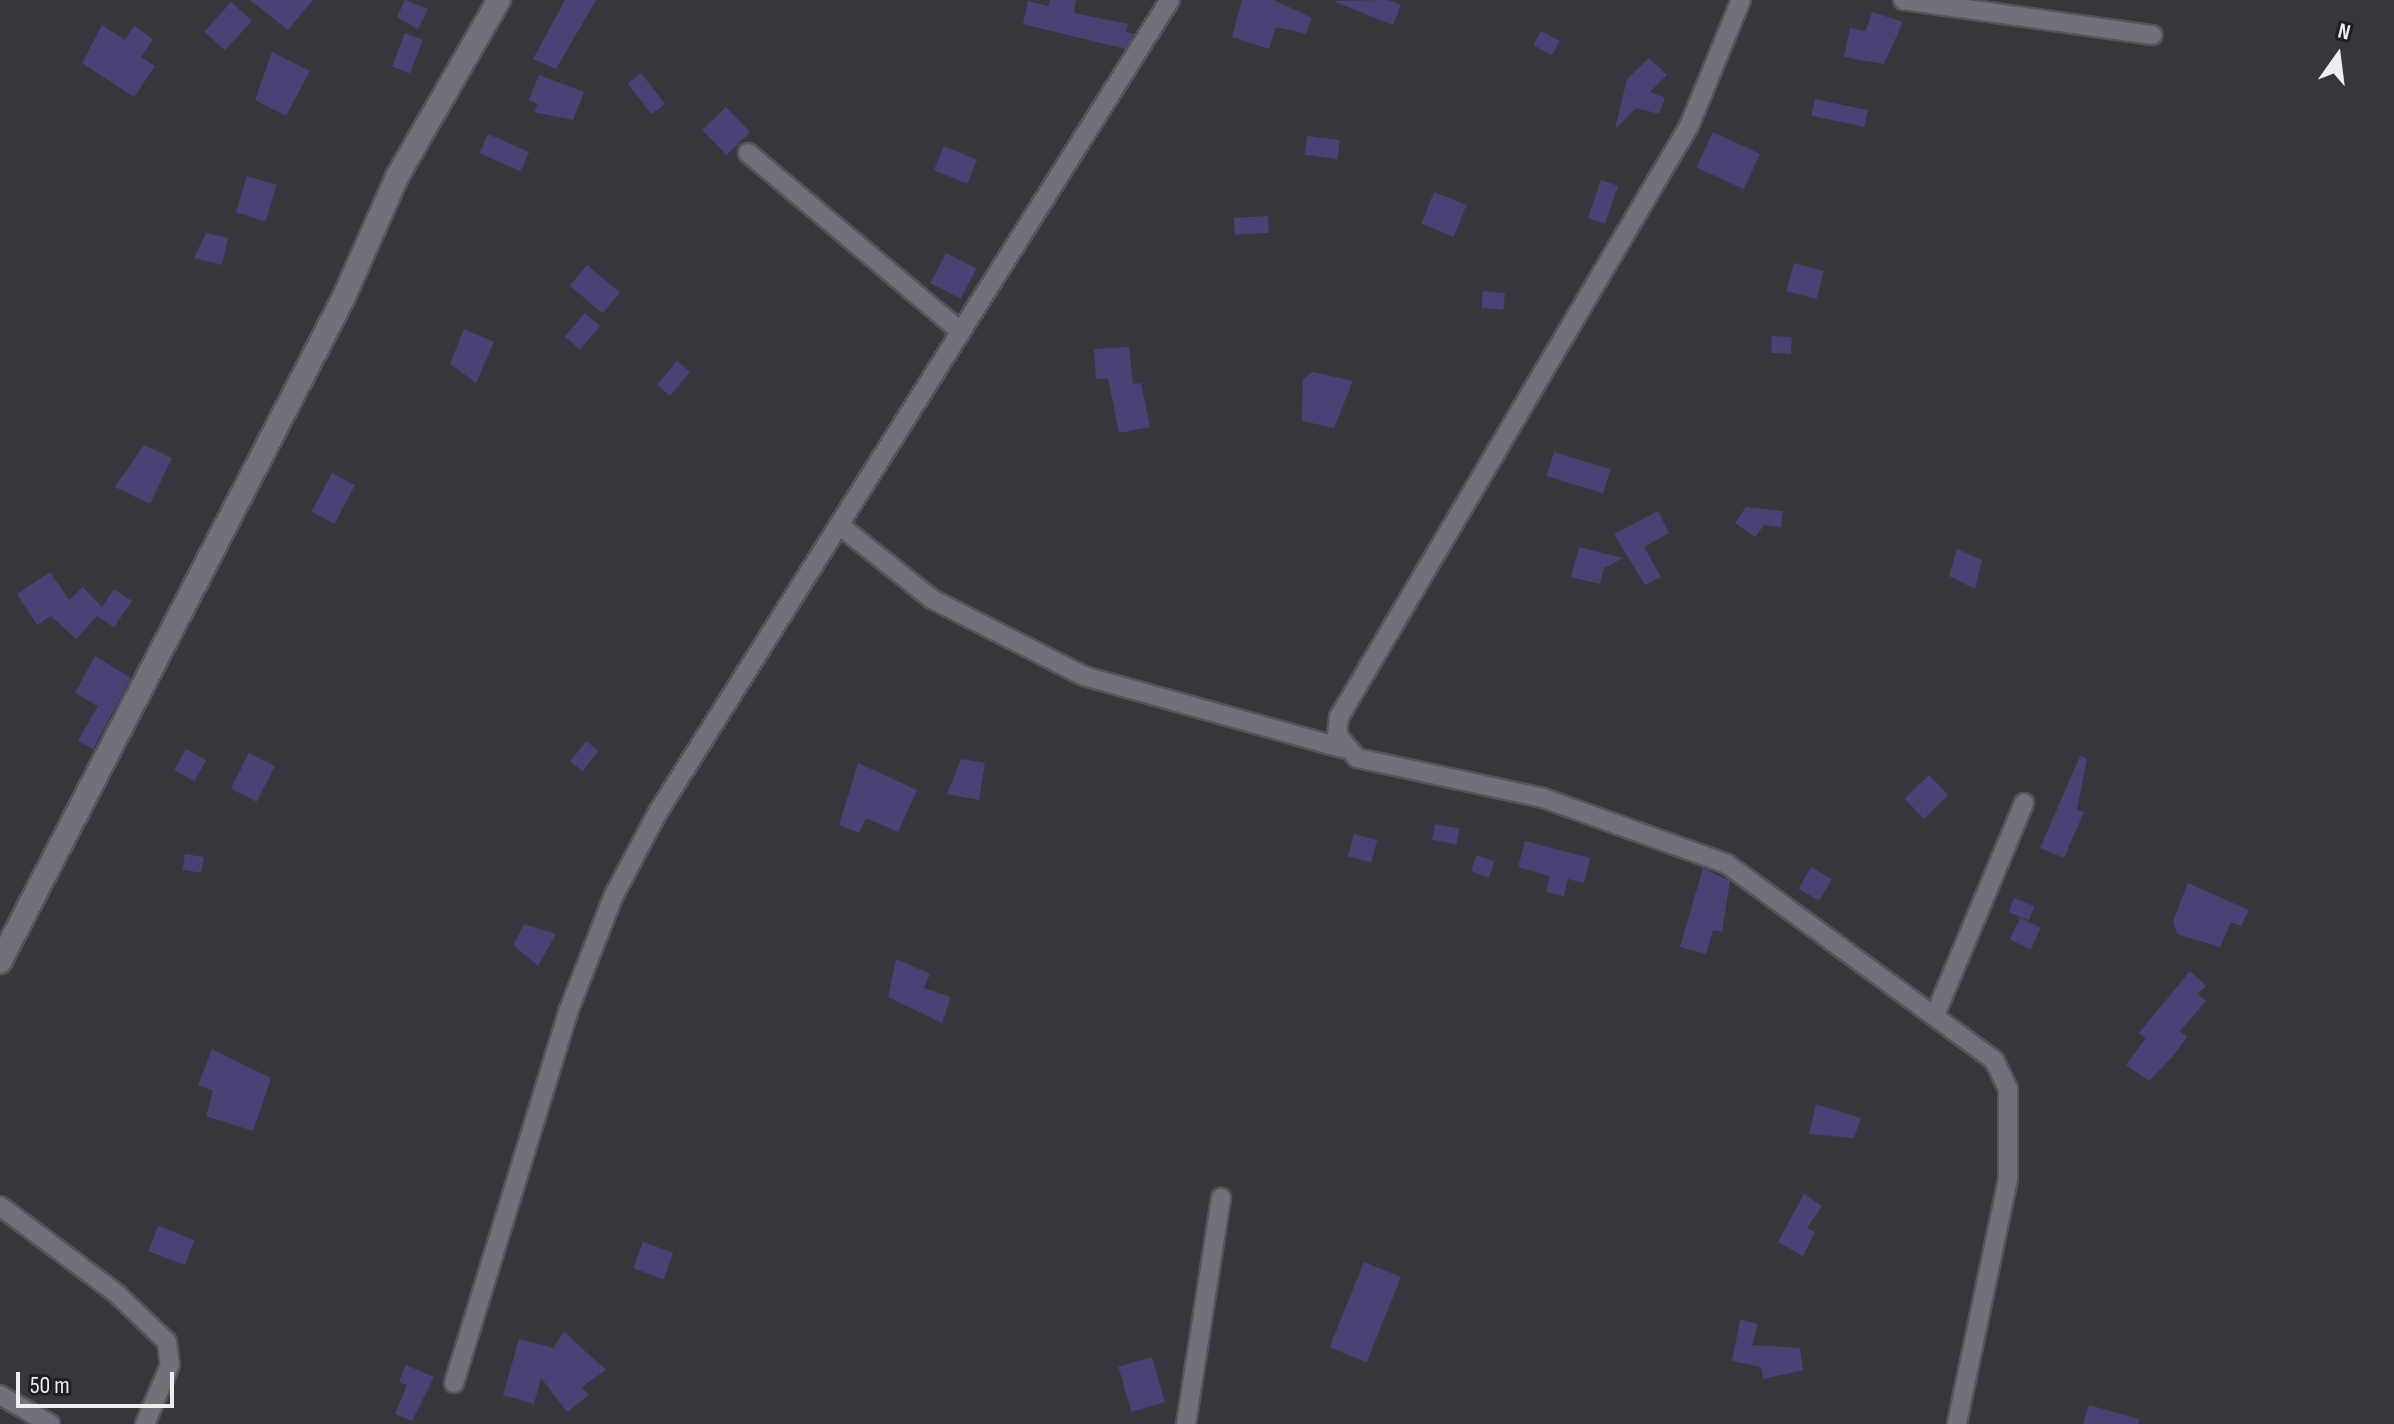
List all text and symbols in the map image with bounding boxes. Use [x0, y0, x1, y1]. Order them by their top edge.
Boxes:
north arrow [2298, 16, 2378, 96]
text: N [2335, 18, 2353, 47]
scale bar [20, 1356, 178, 1406]
text: 50 m [30, 1371, 70, 1400]

